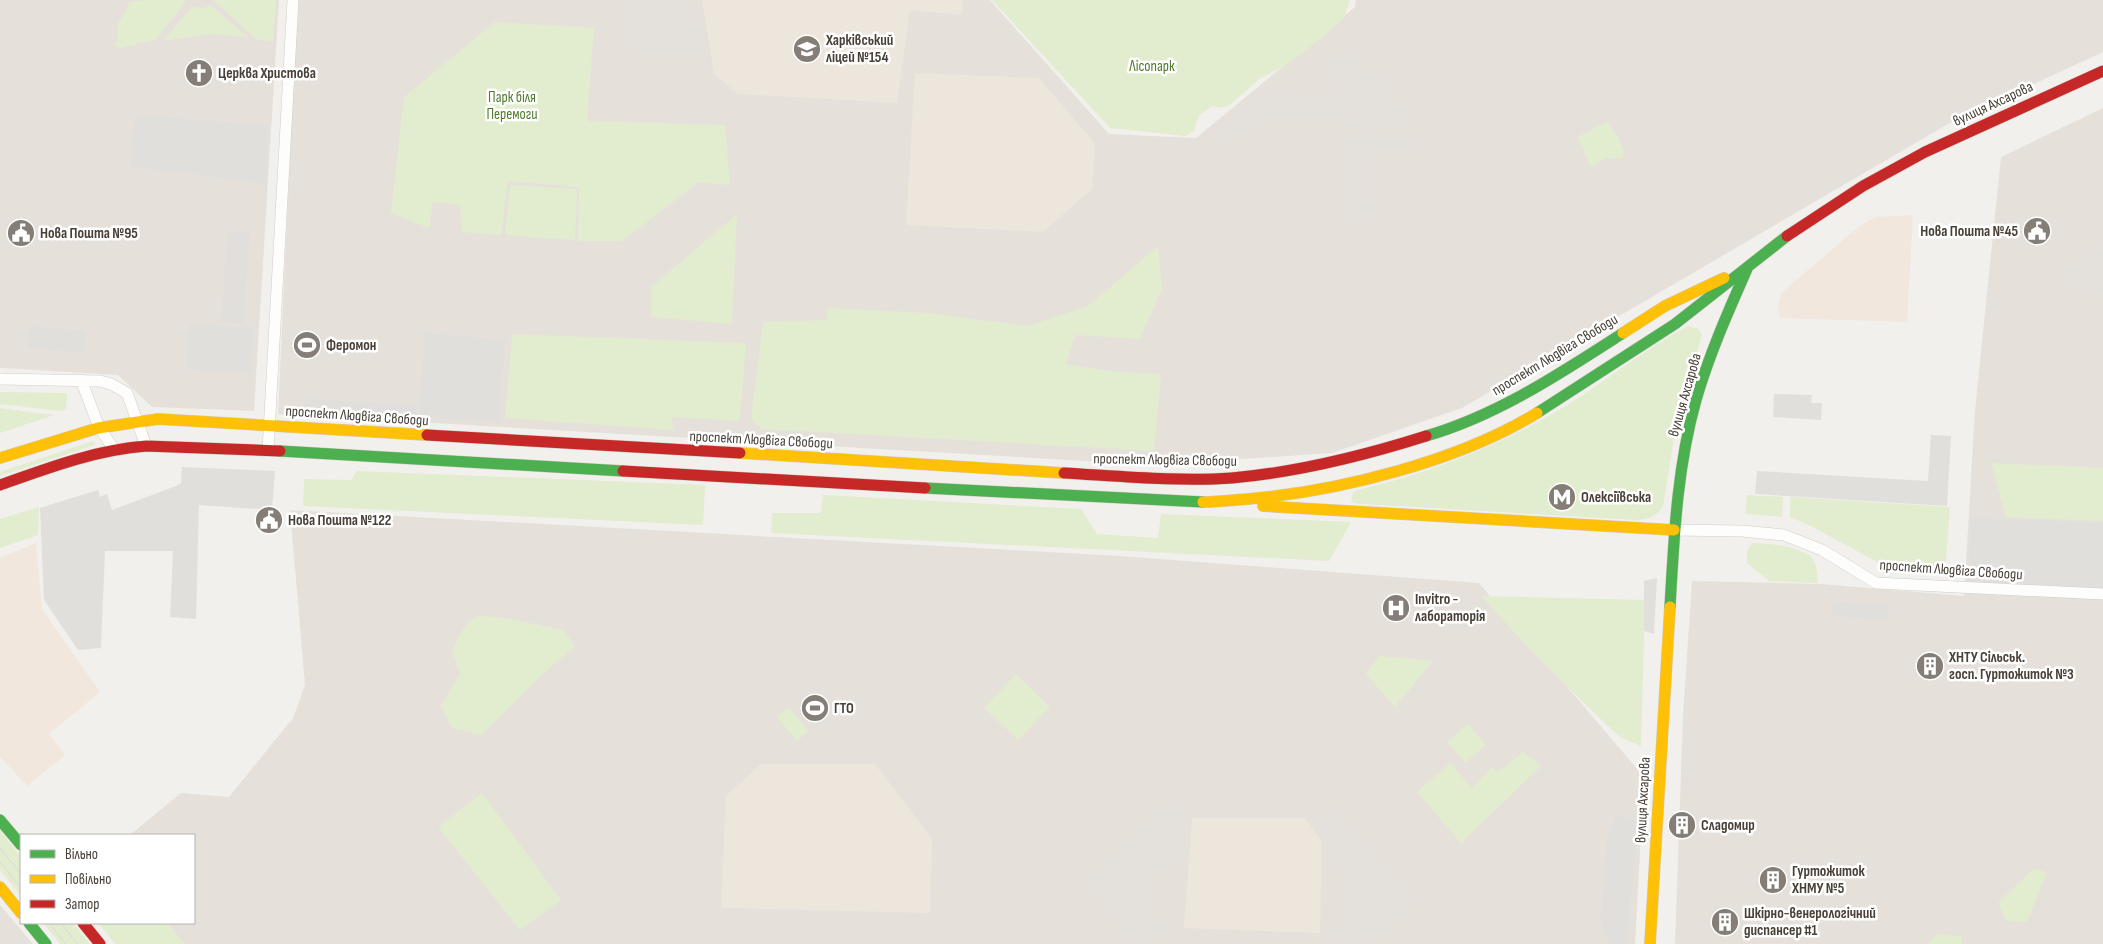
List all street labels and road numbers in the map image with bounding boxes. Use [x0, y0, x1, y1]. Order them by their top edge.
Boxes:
street label: вулиця Ахсарова [1950, 77, 2036, 131]
street label: проспект Людвіга Свободи [1489, 310, 1621, 400]
street label: вулиця Ахсарова [1664, 351, 1706, 439]
street label: проспект Людвіга Свободи [285, 402, 429, 430]
street label: проспект Людвіга Свободи [689, 427, 833, 453]
street label: проспект Людвіга Свободи [1093, 449, 1237, 471]
street label: проспект Людвіга Свободи [1879, 556, 2023, 584]
street label: вулиця Ахсарова [1631, 756, 1655, 843]

